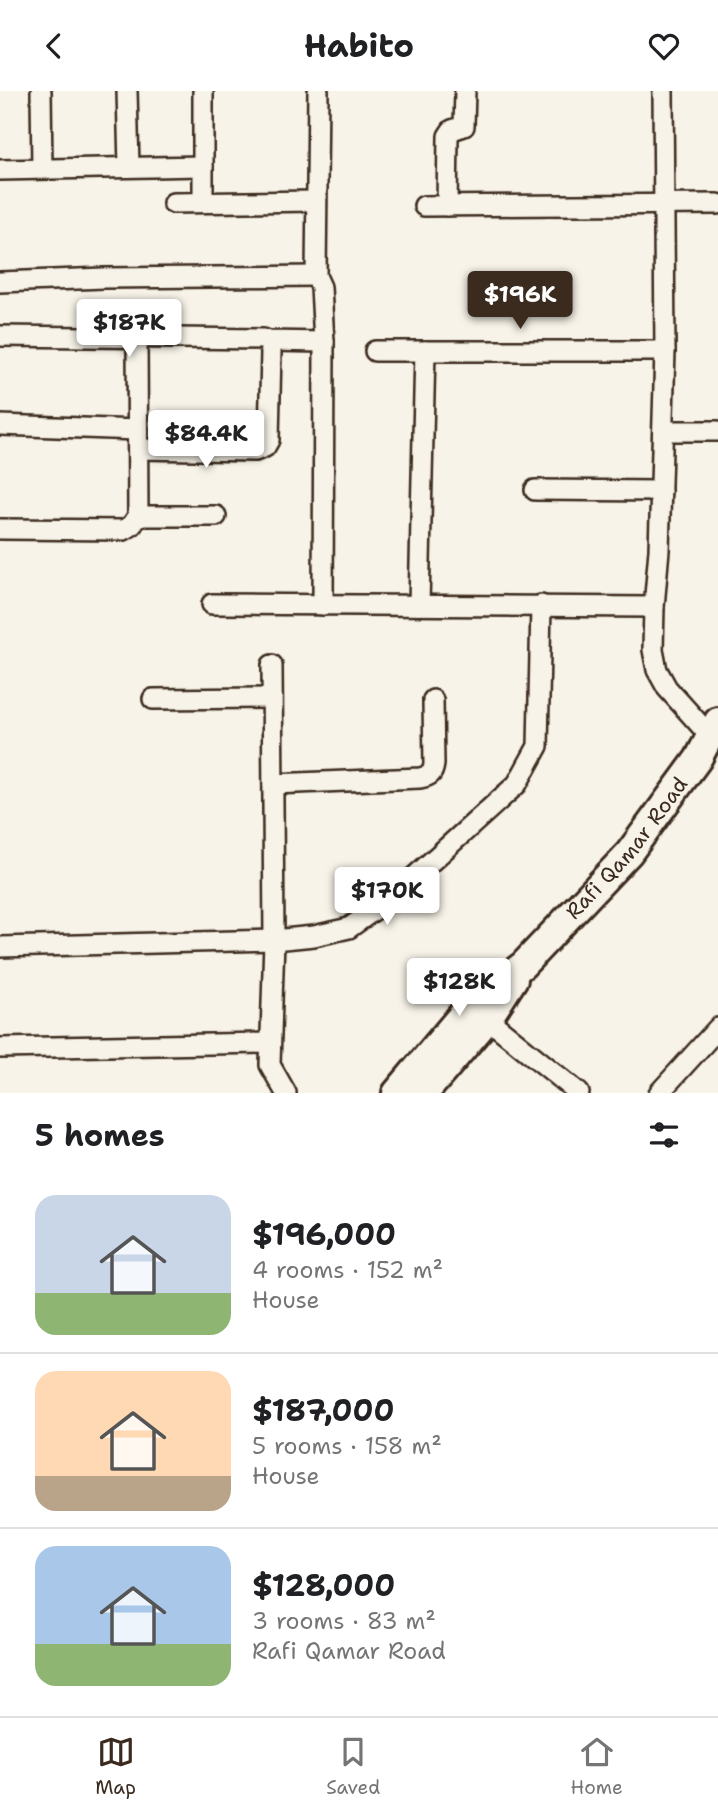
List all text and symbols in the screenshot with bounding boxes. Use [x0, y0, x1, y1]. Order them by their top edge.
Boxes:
text: Habito [304, 24, 414, 67]
icon: back [35, 27, 73, 65]
icon: heart [645, 27, 683, 65]
pin: $196K [471, 271, 569, 331]
text: $196K [484, 279, 556, 309]
pin: $187K [80, 299, 178, 359]
text: $187K [93, 307, 165, 337]
pin: $84.4K [149, 411, 263, 470]
text: $84.4K [164, 418, 248, 448]
street label: Rafi Qamar Road [560, 771, 694, 925]
pin: $170K [338, 867, 436, 927]
text: $170K [351, 875, 423, 905]
pin: $128K [410, 958, 508, 1018]
text: $128K [423, 966, 495, 996]
text: 5 homes [35, 1115, 165, 1156]
icon: filters [645, 1116, 683, 1154]
text: $196,000 [252, 1214, 396, 1255]
icon: home [91, 1223, 175, 1307]
text: 4 rooms · 152 m² [252, 1255, 443, 1285]
text: House [252, 1285, 320, 1315]
text: $187,000 [252, 1390, 395, 1431]
icon: home [91, 1399, 175, 1483]
text: 5 rooms · 158 m² [252, 1431, 442, 1461]
text: House [252, 1461, 320, 1491]
text: $128,000 [252, 1565, 395, 1606]
icon: home [91, 1574, 175, 1658]
text: 3 rooms · 83 m² [252, 1606, 436, 1636]
text: Rafi Qamar Road [252, 1636, 446, 1666]
tab: Map [95, 1733, 136, 1800]
tab: Saved [326, 1733, 380, 1800]
tab: Home [571, 1733, 623, 1800]

